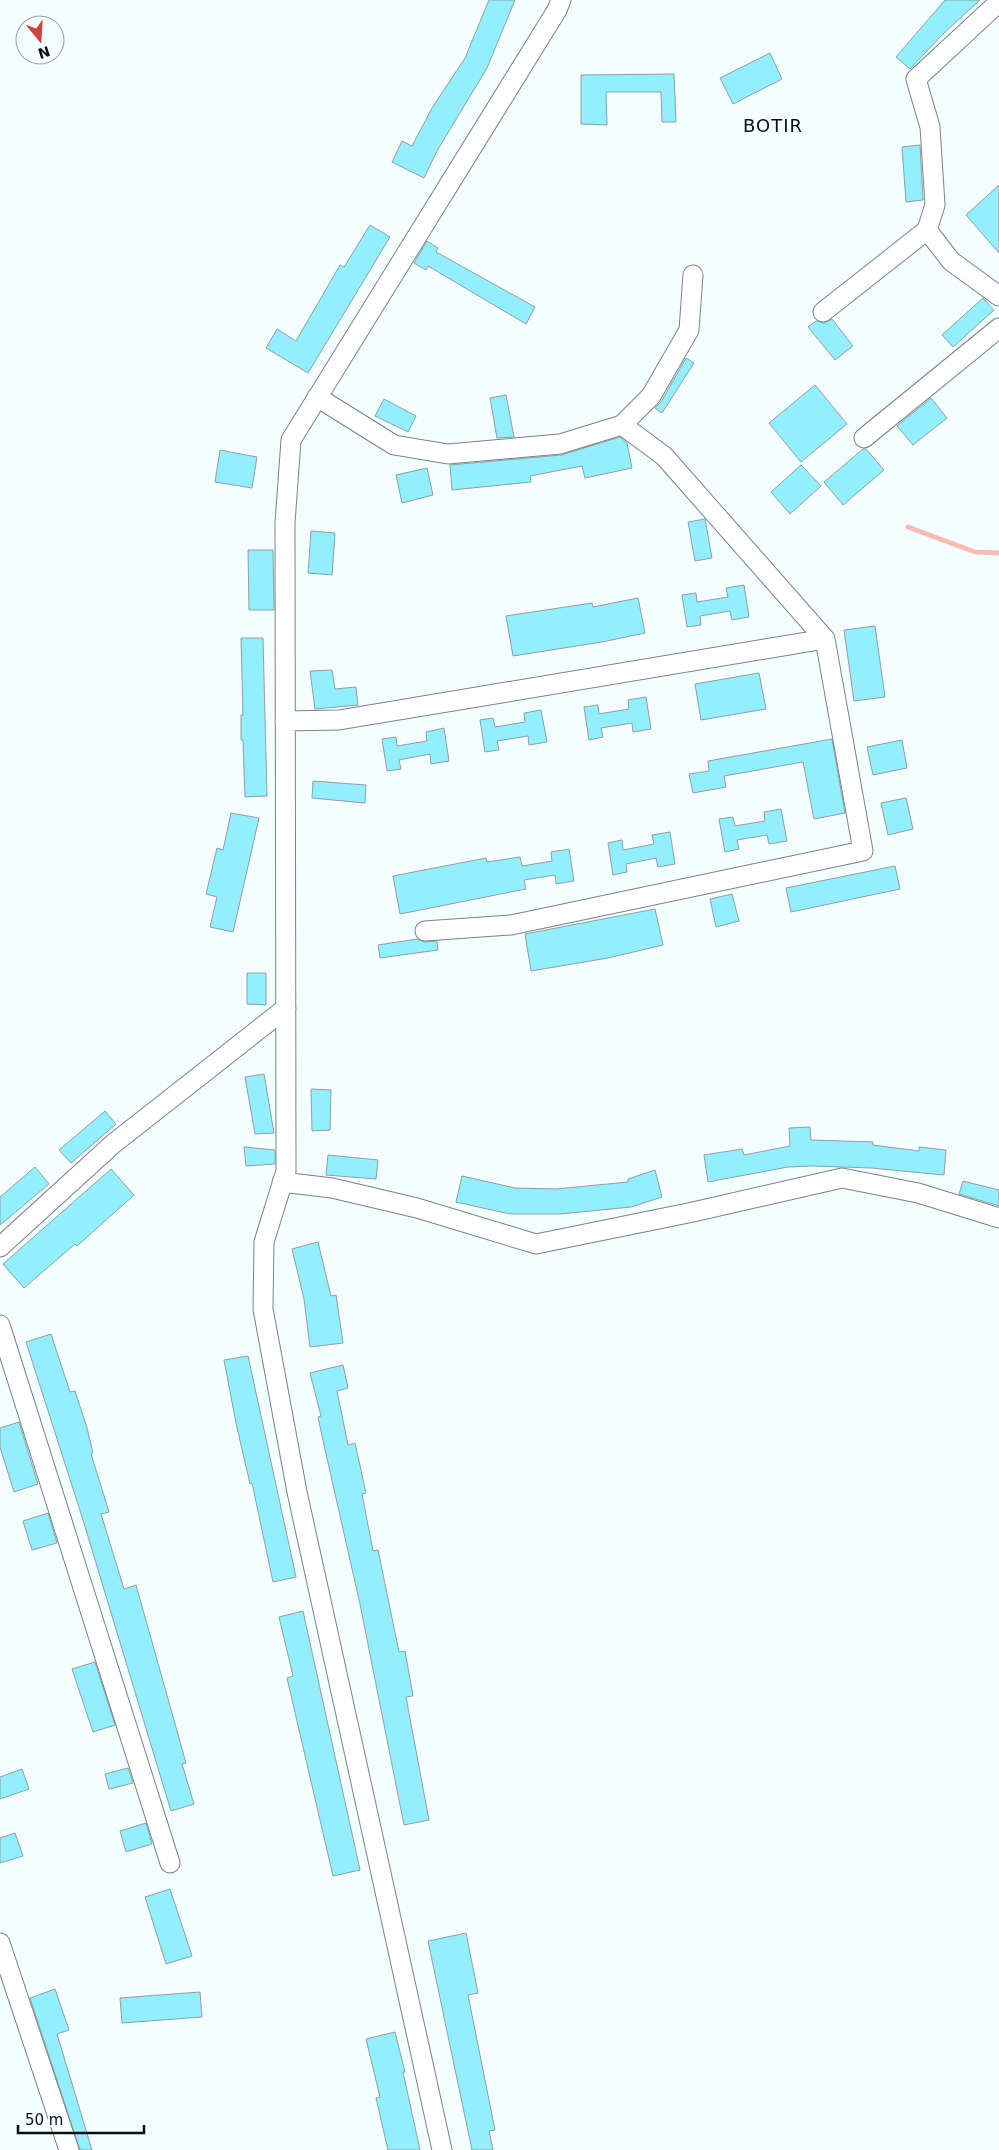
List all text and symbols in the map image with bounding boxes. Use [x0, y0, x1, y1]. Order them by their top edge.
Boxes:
north arrow [15, 15, 65, 65]
text: N [36, 43, 52, 62]
district label: BOTIR [743, 115, 803, 136]
scale bar [18, 2102, 144, 2134]
text: 50 m [25, 2111, 63, 2129]

